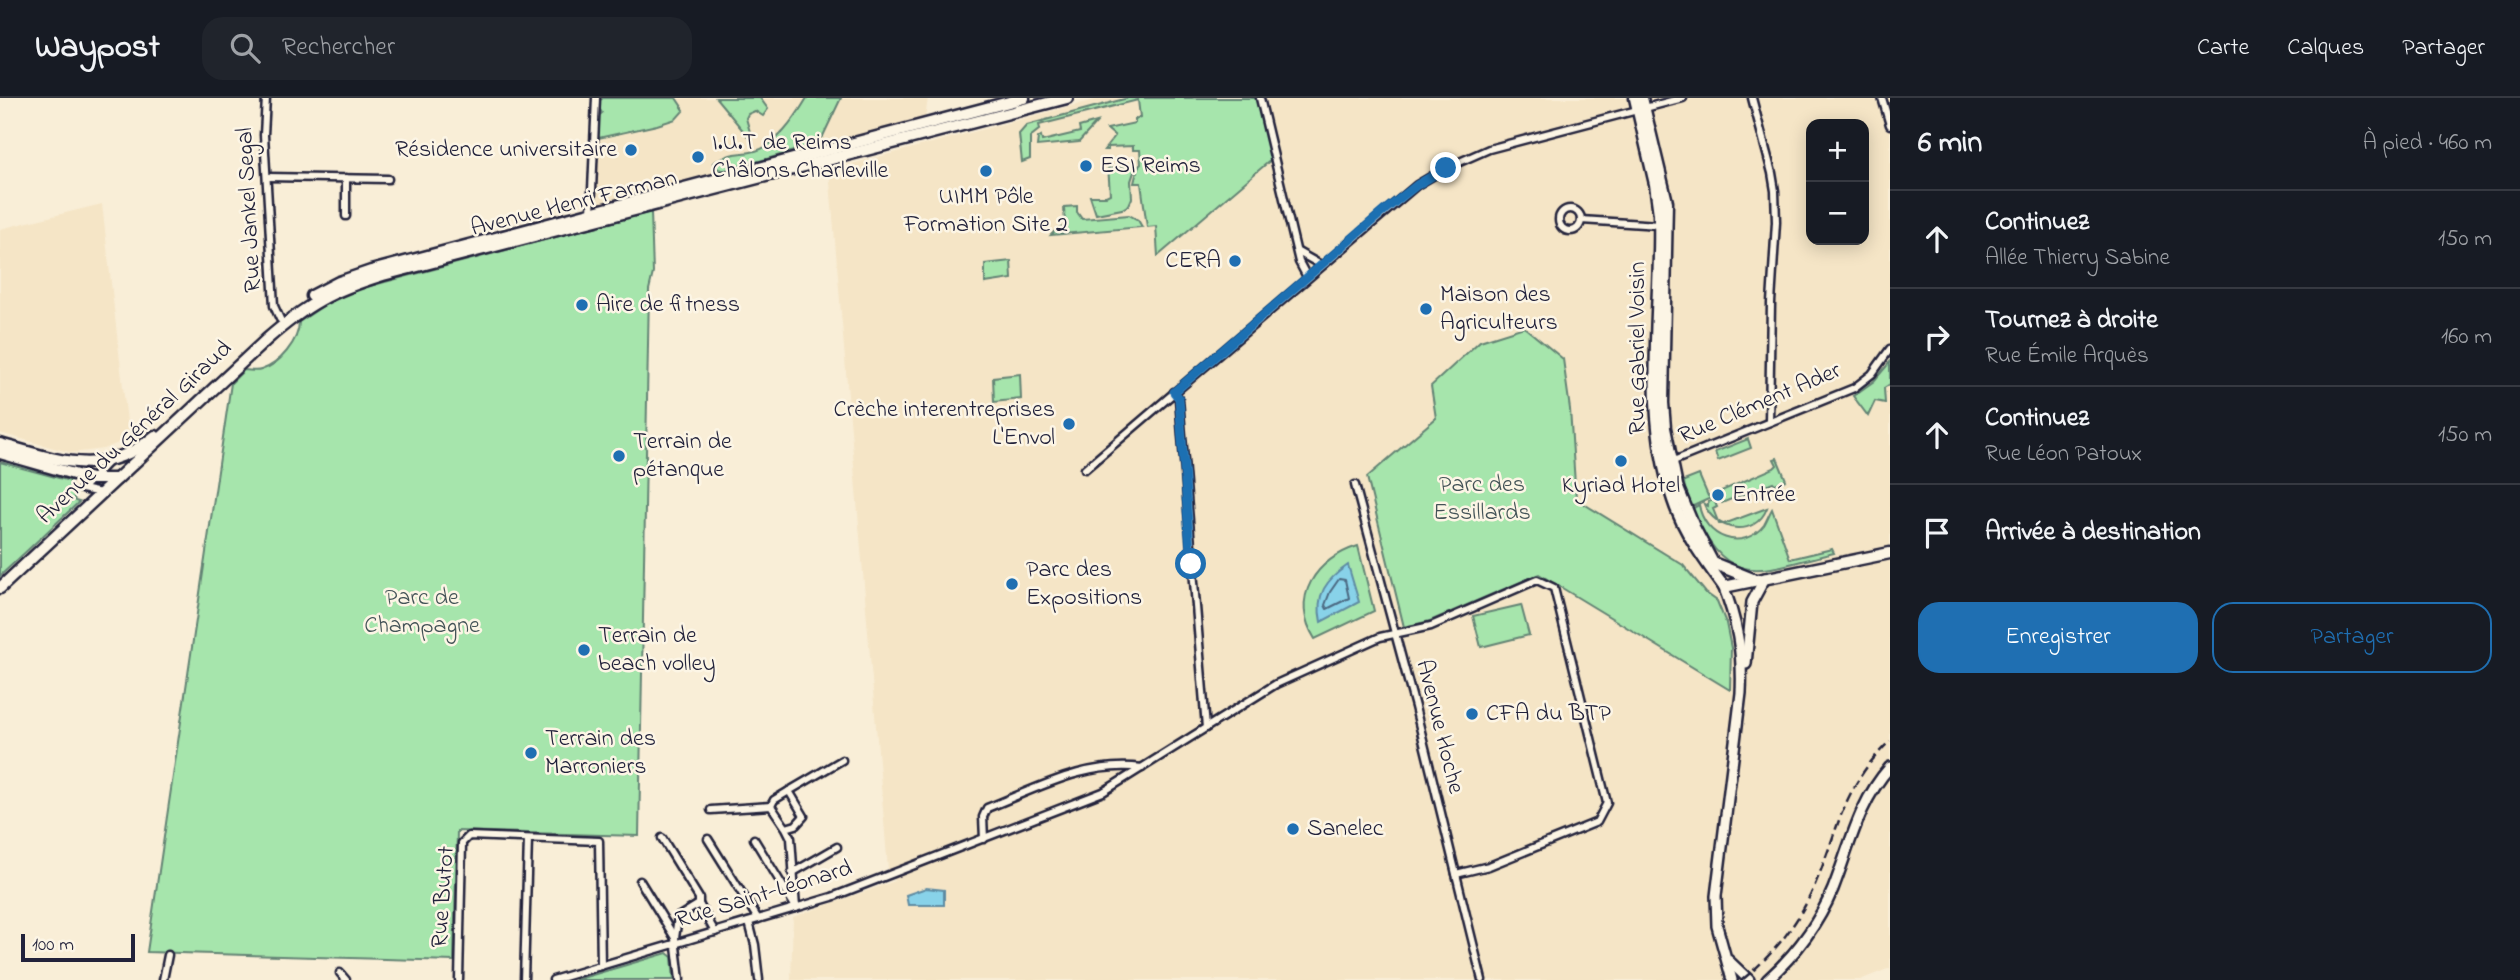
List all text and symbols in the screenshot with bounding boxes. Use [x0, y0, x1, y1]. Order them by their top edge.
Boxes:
search box [202, 17, 692, 80]
text: Waypost [35, 24, 160, 72]
icon: search [226, 29, 264, 67]
text: Rechercher [282, 29, 395, 67]
text: Carte [2197, 31, 2249, 66]
text: Calques [2287, 31, 2364, 66]
text: Partager [2402, 31, 2485, 66]
map controls [1806, 119, 1869, 245]
button: + [1806, 119, 1869, 182]
text: 6 min [1918, 122, 1982, 166]
street label: Rue Jankel Segal [228, 126, 272, 294]
place label: I.U.T de Reims Châlons Charleville [712, 126, 889, 189]
text: À pied · 460 m [2363, 127, 2492, 160]
place label: Résidence universitaire [395, 133, 617, 168]
marker: Résidence universitaire [623, 142, 639, 158]
marker: I.U.T de Reims Châlons Charleville [690, 149, 706, 165]
place label: ESI Reims [1100, 149, 1201, 184]
route end [1430, 152, 1461, 183]
marker: ESI Reims [1078, 158, 1094, 174]
street label: Avenue Henri Farman [467, 161, 681, 247]
marker: UIMM Pôle Formation Site 2 [978, 163, 994, 179]
place label: UIMM Pôle Formation Site 2 [903, 180, 1068, 243]
button: − [1806, 182, 1869, 245]
text: Continuez [1985, 204, 2089, 242]
icon: ahead [1918, 220, 1956, 258]
text: 150 m [2438, 223, 2492, 256]
text: Allée Thierry Sabine [1985, 242, 2170, 275]
place label: CERA [1165, 244, 1221, 279]
marker: CERA [1227, 253, 1243, 269]
street label: Rue Gabriel Voisin [1621, 261, 1656, 435]
place label: Maison des Agriculteurs [1440, 278, 1558, 341]
place label: Aire de fitness [596, 288, 740, 323]
marker: Aire de fitness [574, 297, 590, 313]
marker: Maison des Agriculteurs [1418, 301, 1434, 317]
text: Tournez à droite [1985, 302, 2158, 340]
icon: right [1918, 318, 1956, 356]
text: 160 m [2441, 321, 2492, 354]
street label: Avenue du Général Giraud [29, 332, 241, 533]
text: Rue Émile Arquès [1985, 340, 2149, 373]
street label: Rue Clément Ader [1673, 354, 1847, 454]
place label: Crèche interentreprises L'Envol [834, 393, 1055, 456]
text: Continuez [1985, 400, 2089, 438]
marker: Crèche interentreprises L'Envol [1061, 416, 1077, 432]
icon: ahead [1918, 416, 1956, 454]
text: 150 m [2438, 419, 2492, 452]
place label: Terrain de pétanque [633, 425, 732, 488]
text: Rue Léon Patoux [1985, 438, 2142, 471]
marker: Terrain de pétanque [611, 448, 627, 464]
marker: Kyriad Hotel [1613, 453, 1629, 469]
park label: Parc des Essillards [1433, 468, 1531, 531]
place label: Kyriad Hotel [1562, 469, 1680, 505]
place label: Entrée [1732, 478, 1796, 513]
marker: Entrée [1710, 487, 1726, 503]
icon: arrive [1918, 514, 1956, 552]
text: Arrivée à destination [1985, 514, 2201, 552]
route start [1175, 548, 1206, 579]
place label: Parc des Expositions [1026, 553, 1142, 616]
marker: Parc des Expositions [1004, 576, 1020, 592]
park label: Parc de Champagne [364, 581, 480, 644]
button: Enregistrer [1918, 602, 2198, 673]
button: Partager [2212, 602, 2492, 673]
place label: Terrain de beach volley [598, 619, 716, 683]
marker: Terrain de beach volley [576, 642, 592, 658]
street label: Avenue Hoche [1405, 656, 1473, 798]
place label: CFA du BTP [1486, 697, 1612, 732]
marker: CFA du BTP [1464, 706, 1480, 722]
place label: Terrain des Marroniers [545, 722, 656, 785]
marker: Terrain des Marroniers [523, 745, 539, 761]
place label: Sanelec [1307, 812, 1384, 847]
marker: Sanelec [1285, 821, 1301, 837]
street label: Rue Butot [423, 845, 465, 949]
street label: Rue Saint-Léonard [671, 851, 857, 939]
scale bar [21, 931, 135, 963]
text: 100 m [32, 932, 74, 959]

